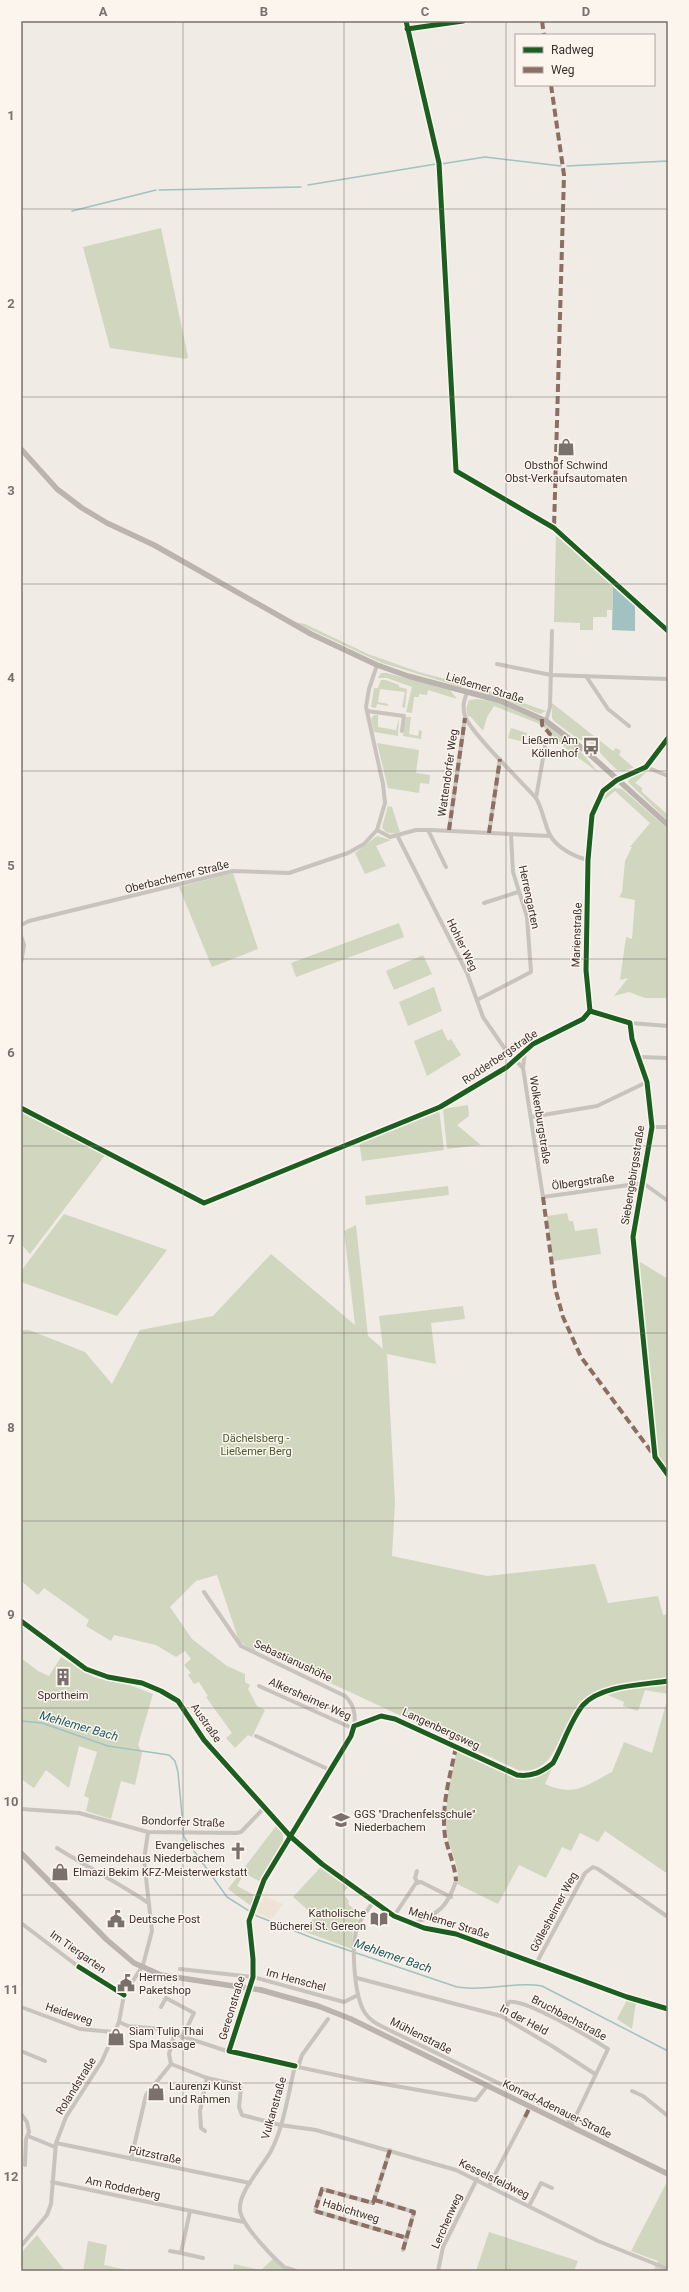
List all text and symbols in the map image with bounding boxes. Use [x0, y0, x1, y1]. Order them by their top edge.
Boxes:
text: A [99, 4, 108, 19]
text: B [260, 4, 268, 19]
text: C [421, 4, 430, 19]
text: D [582, 4, 590, 19]
legend [515, 34, 655, 86]
text: Radweg [551, 43, 594, 57]
text: Weg [551, 63, 575, 77]
text: 1 [7, 108, 15, 123]
text: 2 [7, 296, 15, 311]
shop icon: Obsthof Schwind Obst-Verkaufsautomaten [556, 437, 576, 457]
place label: Obsthof Schwind Obst-Verkaufsautomaten [505, 459, 627, 485]
text: 3 [7, 483, 15, 498]
text: 4 [7, 670, 15, 685]
street label: Ließemer Straße [444, 670, 526, 706]
street label: Wattendorfer Weg [435, 728, 461, 818]
place label: Ließem Am Köllenhof [522, 734, 578, 760]
bus stop icon: Ließem Am Köllenhof [581, 736, 601, 756]
text: 5 [7, 858, 15, 873]
street label: Oberbachemer Straße [123, 858, 231, 896]
street label: Herrengarten [516, 864, 542, 930]
street label: Marienstraße [569, 902, 585, 968]
street label: Hohler Weg [444, 917, 480, 973]
street label: Rodderbergstraße [460, 1027, 540, 1087]
text: 6 [7, 1045, 15, 1060]
street label: Wolkenburgstraße [527, 1075, 553, 1165]
street label: Siebengebirgsstraße [619, 1124, 647, 1226]
street label: Ölbergstraße [551, 1171, 615, 1193]
text: 7 [7, 1232, 15, 1247]
text: 8 [7, 1420, 15, 1435]
park label: Dächelsberg - Ließemer Berg [220, 1432, 292, 1458]
text: 9 [7, 1607, 15, 1622]
street label: Sebastianushöhe [252, 1637, 334, 1685]
building icon: Sportheim [53, 1667, 73, 1687]
street label: Alkersheimer Weg [267, 1675, 353, 1723]
place label: Sportheim [38, 1689, 88, 1702]
street label: Austraße [188, 1701, 224, 1745]
street label: Langenbergsweg [400, 1705, 482, 1753]
water label: Mehlemer Bach [38, 1708, 120, 1744]
text: 10 [4, 1794, 18, 1809]
place label: GGS "Drachenfelsschule" Niederbachem [354, 1808, 476, 1834]
school or university icon: GGS "Drachenfelsschule" Niederbachem [331, 1810, 351, 1830]
street label: Bondorfer Straße [141, 1814, 225, 1830]
place label: Evangelisches Gemeindehaus Niederbachem [77, 1839, 225, 1865]
church icon: Evangelisches Gemeindehaus Niederbachem [228, 1841, 248, 1861]
shop icon: Elmazi Bekim KFZ-Meisterwerkstatt [50, 1862, 70, 1882]
place label: Elmazi Bekim KFZ-Meisterwerkstatt [73, 1866, 248, 1879]
street label: Göllesheimer Weg [527, 1870, 581, 1954]
street label: Mehlemer Straße [407, 1905, 491, 1942]
place label: Katholische Bücherei St. Gereon [270, 1907, 366, 1933]
public building icon: Deutsche Post [106, 1909, 126, 1929]
library icon: Katholische Bücherei St. Gereon [369, 1909, 389, 1929]
place label: Deutsche Post [129, 1913, 201, 1926]
street label: Im Tiergarten [47, 1928, 109, 1976]
water label: Mehlemer Bach [352, 1936, 434, 1976]
street label: Im Henschel [265, 1966, 327, 1994]
place label: Hermes Paketshop [139, 1971, 191, 1997]
public building icon: Hermes Paketshop [116, 1973, 136, 1993]
street label: Gereonstraße [216, 1974, 248, 2042]
text: 11 [4, 1982, 18, 1997]
street label: Bruchbachstraße [529, 1993, 609, 2043]
street label: Heideweg [44, 2000, 94, 2028]
street label: In der Held [498, 2002, 550, 2038]
street label: Mühlenstraße [388, 2015, 454, 2057]
place label: Siam Tulip Thai Spa Massage [129, 2025, 204, 2051]
shop icon: Siam Tulip Thai Spa Massage [106, 2027, 126, 2047]
street label: Rolandstraße [53, 2055, 99, 2117]
street label: Vulkanstraße [259, 2075, 289, 2141]
street label: Konrad-Adenauer-Straße [500, 2077, 614, 2141]
place label: Laurenzi Kunst und Rahmen [169, 2080, 242, 2106]
shop icon: Laurenzi Kunst und Rahmen [146, 2082, 166, 2102]
street label: Pützstraße [128, 2143, 183, 2167]
street label: Kesselsfeldweg [457, 2156, 531, 2202]
text: 12 [4, 2169, 18, 2184]
street label: Am Rodderberg [84, 2174, 162, 2202]
street label: Lerchenweg [429, 2191, 465, 2251]
street label: Habichtweg [321, 2196, 381, 2226]

